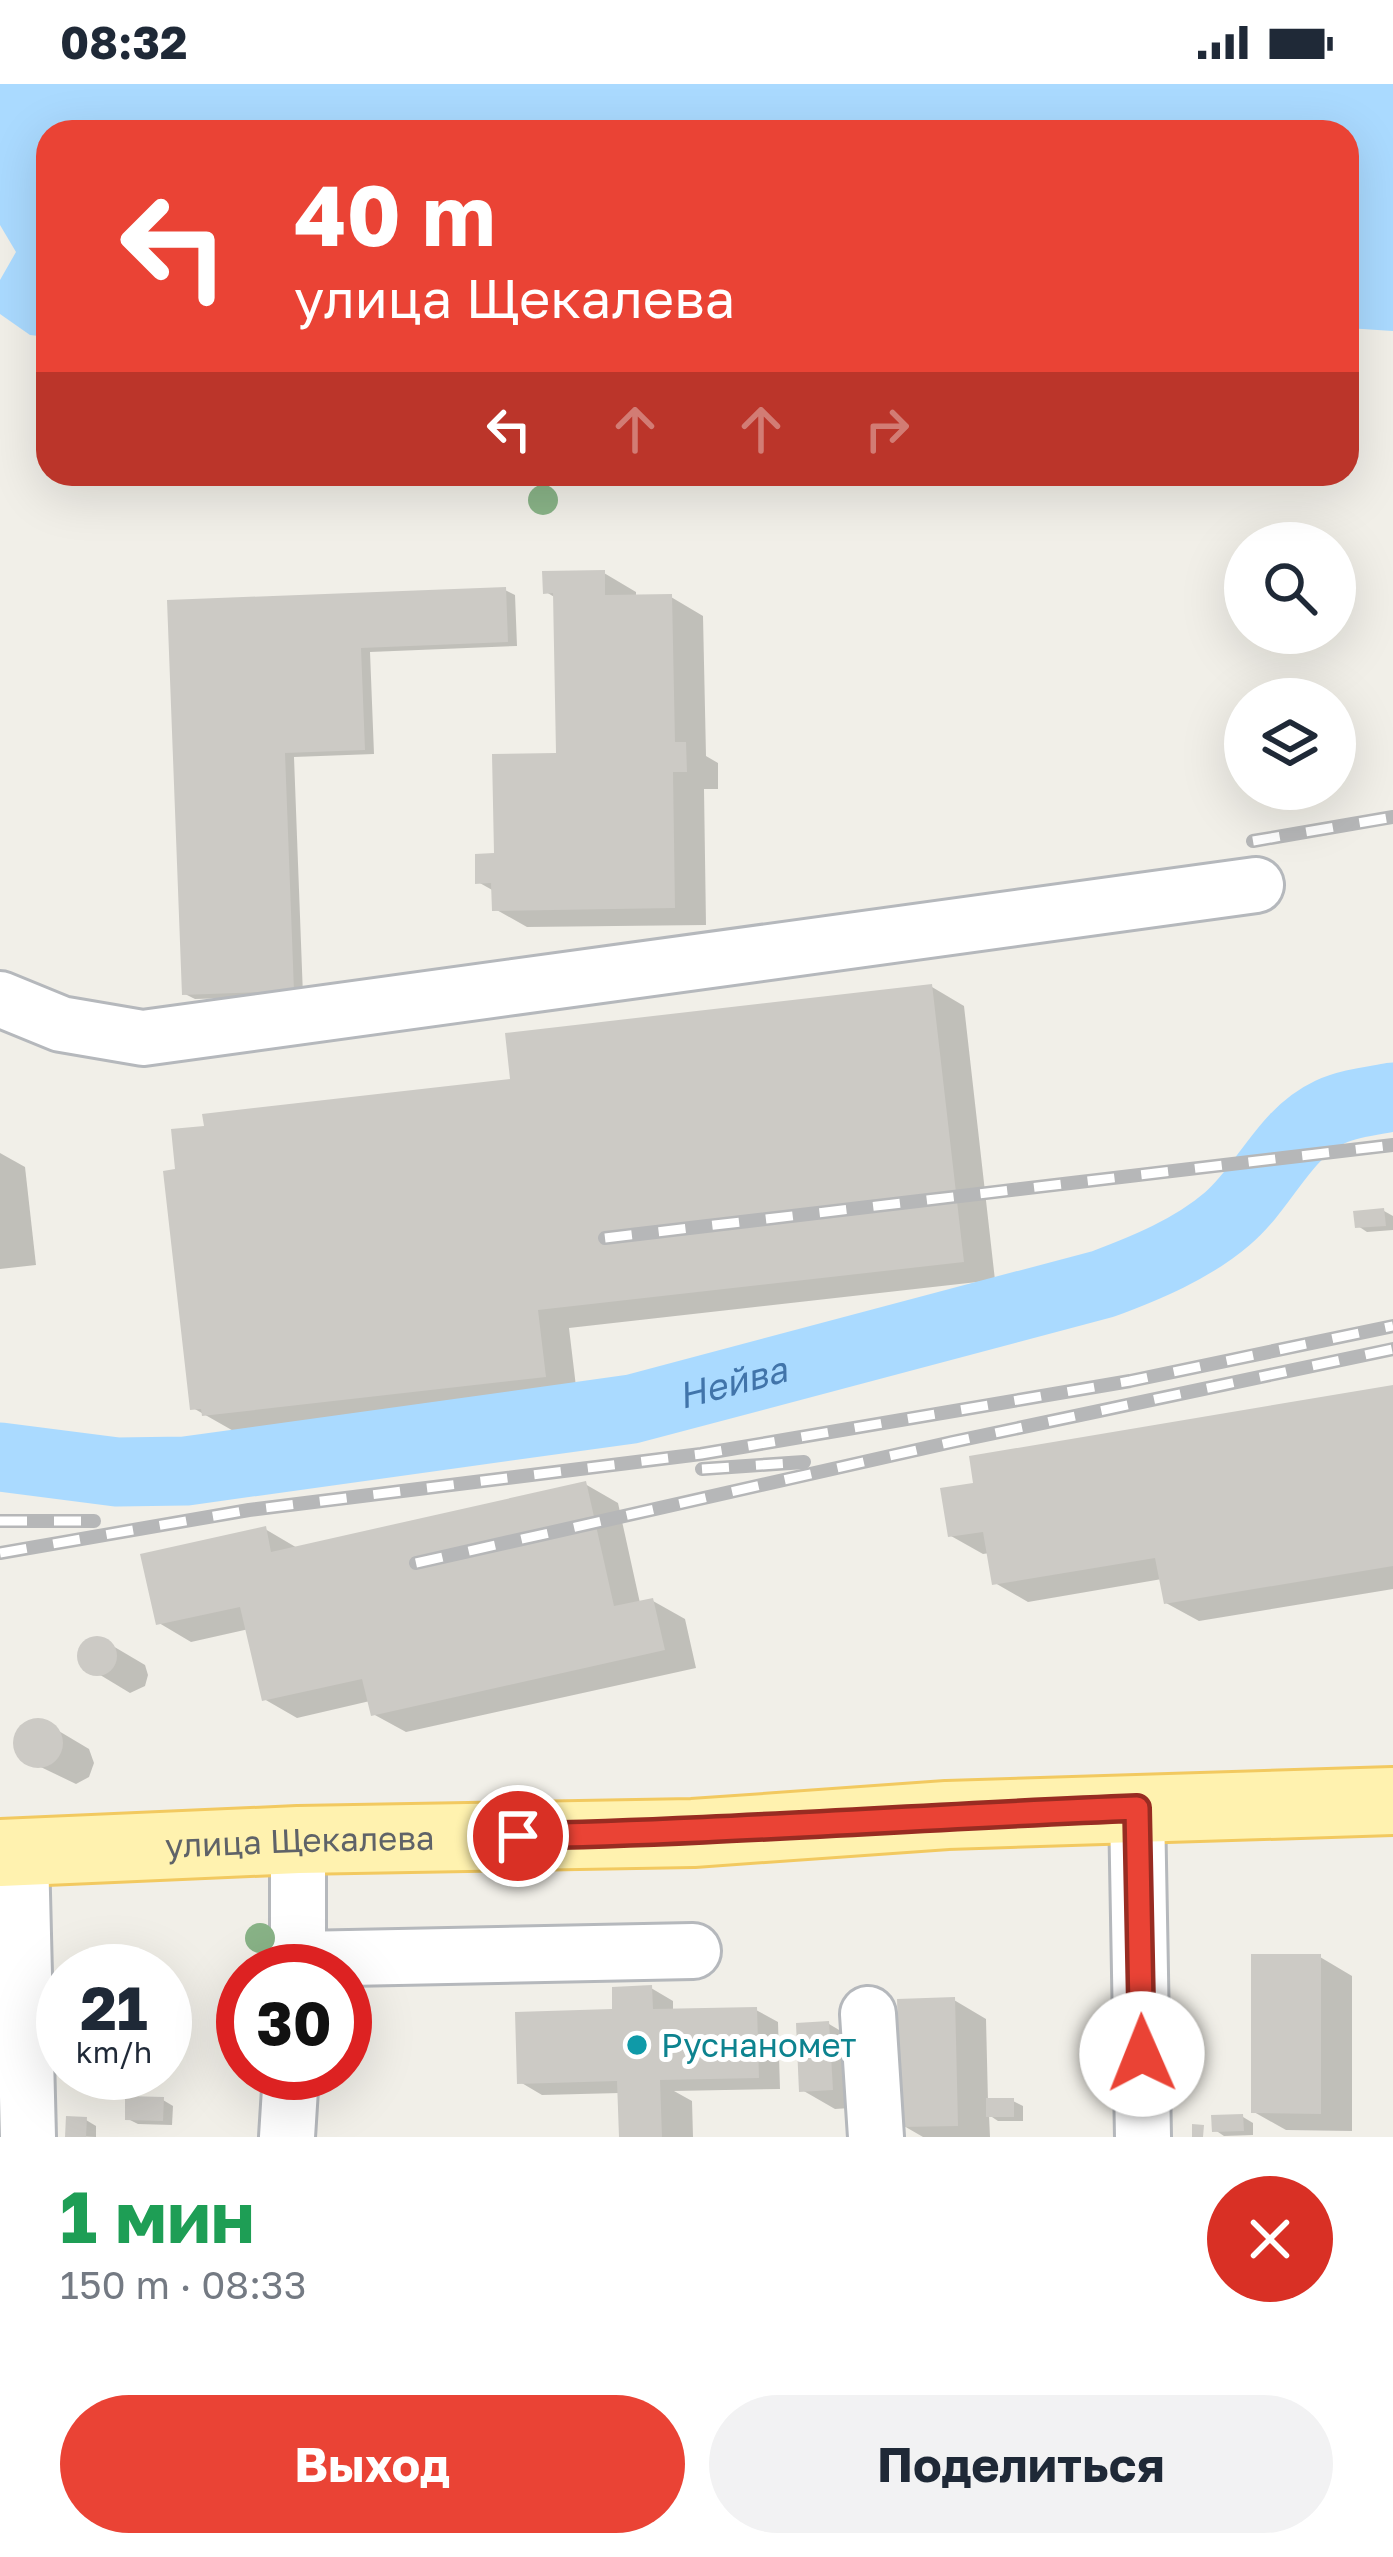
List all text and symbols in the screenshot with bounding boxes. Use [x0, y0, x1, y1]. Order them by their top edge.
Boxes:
text: 08:32 [60, 15, 187, 69]
text: 40 m [294, 164, 496, 264]
icon: left [96, 168, 252, 324]
text: улица Щекалева [294, 265, 735, 330]
icon: left [476, 396, 542, 462]
icon: ahead [602, 396, 668, 462]
icon: ahead [728, 396, 794, 462]
icon: right [854, 396, 920, 462]
map controls [1224, 522, 1356, 810]
button: search [1224, 522, 1356, 654]
button: layers [1224, 678, 1356, 810]
water label: Нейва [673, 1346, 793, 1417]
pin [467, 1785, 569, 1887]
icon: arrive [485, 1803, 551, 1869]
street label: улица Щекалева [164, 1818, 435, 1865]
speed limit sign: 30 [216, 1944, 372, 2100]
text: 21 [80, 1971, 148, 2043]
position arrow [1079, 1991, 1205, 2117]
place label: Руснаномет [661, 2025, 857, 2064]
marker: Руснаномет [624, 2032, 650, 2058]
text: km/h [76, 2034, 152, 2070]
text: 1 мин [60, 2172, 255, 2259]
button: close [1207, 2176, 1333, 2302]
text: 150 m · 08:33 [60, 2261, 306, 2308]
button: Выход [60, 2395, 685, 2533]
button: Поделиться [709, 2395, 1333, 2533]

